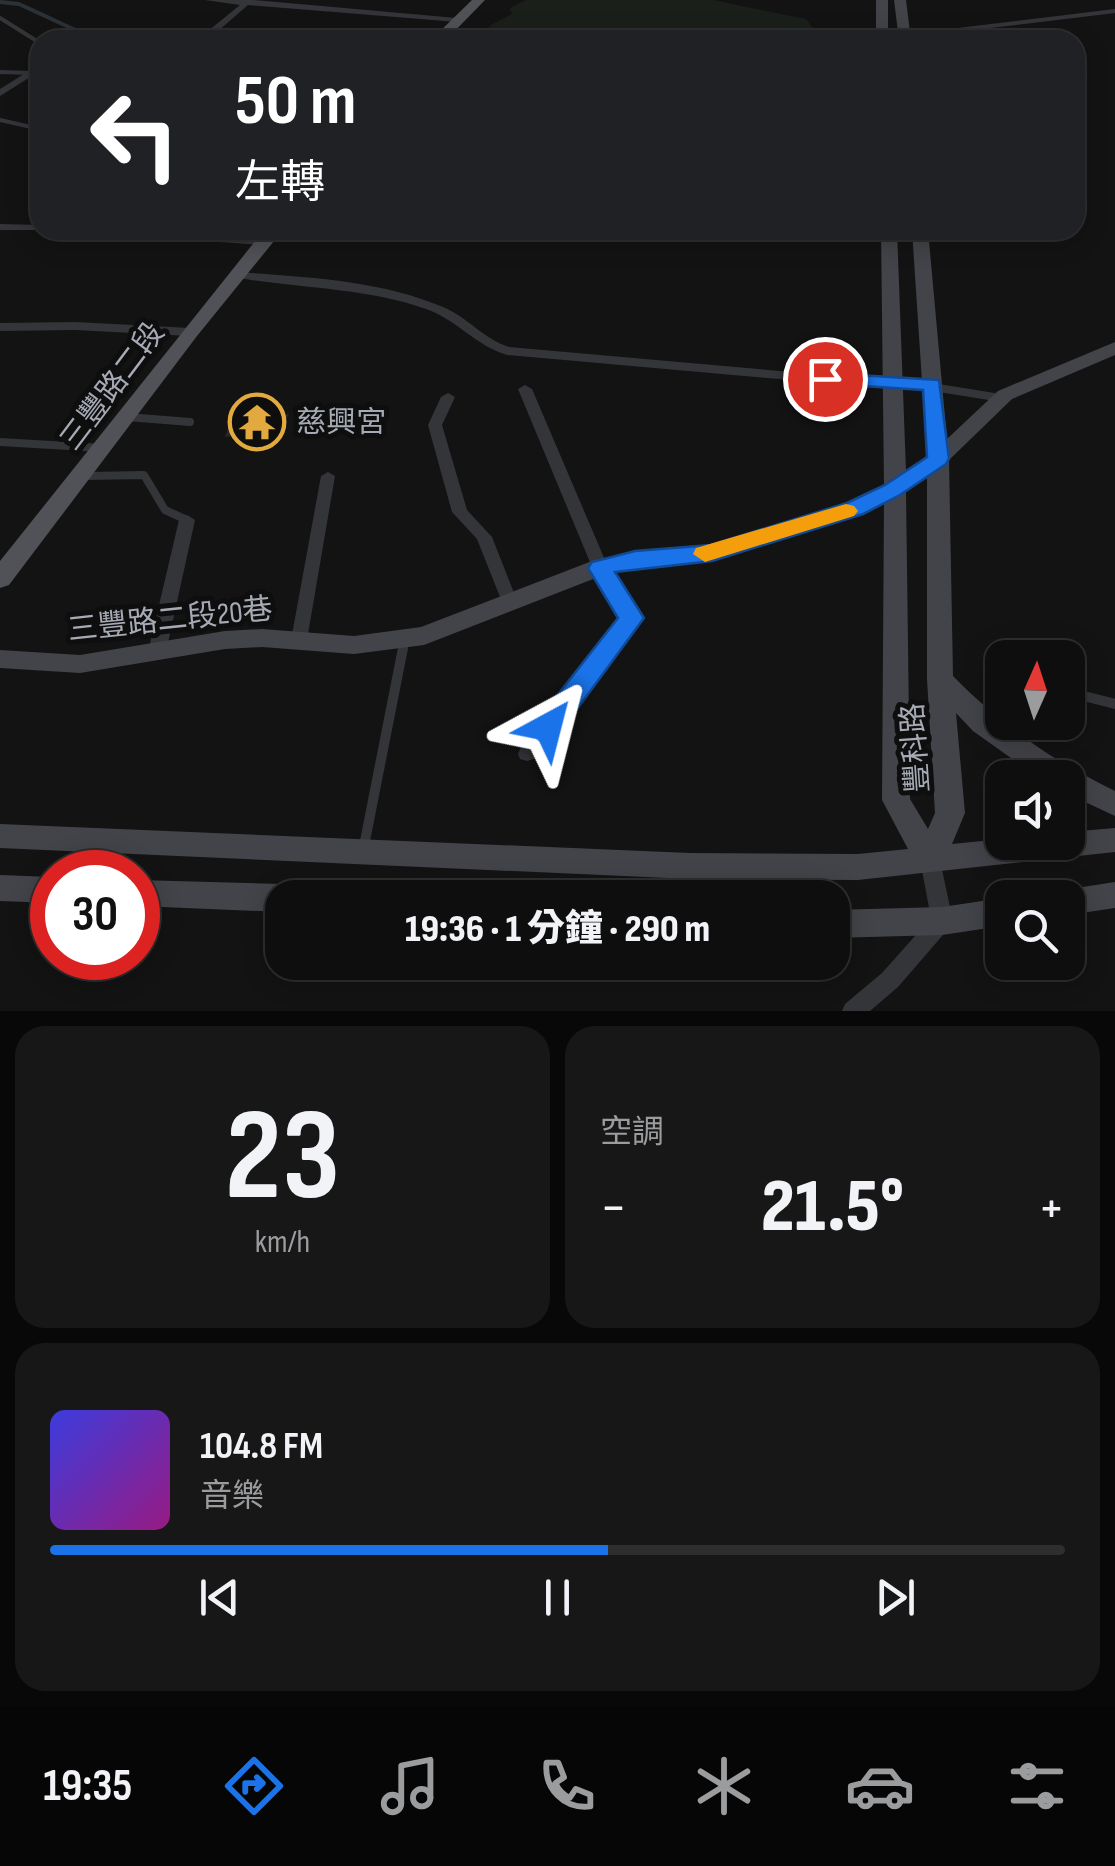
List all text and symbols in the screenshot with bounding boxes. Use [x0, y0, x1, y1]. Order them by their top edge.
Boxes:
text: 50 m [235, 60, 356, 144]
icon: left [70, 70, 200, 200]
text: 左轉 [235, 156, 325, 211]
street label: 三豐路二段 [53, 316, 172, 457]
pin [783, 337, 868, 422]
icon: arrive [798, 352, 853, 407]
temple icon: 慈興宮 [227, 392, 287, 452]
place label: 慈興宮 [296, 405, 386, 441]
street label: 三豐路二段20巷 [66, 591, 274, 649]
north arrow [985, 640, 1085, 740]
map controls [985, 640, 1085, 980]
position arrow [496, 675, 600, 779]
street label: 豐科路 [895, 702, 937, 794]
button: sound [985, 760, 1085, 860]
speed limit sign: 30 [30, 850, 160, 980]
button: search [985, 880, 1085, 980]
text: 19:36 · 1 分鐘 · 290 m [405, 907, 710, 952]
text: 23 [225, 1080, 340, 1236]
text: 空調 [600, 1113, 664, 1152]
text: 21.5° [761, 1162, 904, 1253]
text: − [600, 1175, 627, 1242]
text: + [1038, 1175, 1065, 1242]
text: km/h [255, 1223, 310, 1262]
text: 104.8 FM [200, 1424, 323, 1469]
text: 音樂 [200, 1477, 264, 1516]
icon: previous [192, 1570, 247, 1625]
icon: pause [530, 1570, 585, 1625]
icon: next [868, 1570, 923, 1625]
icon: directions [219, 1751, 289, 1821]
icon: music [375, 1751, 445, 1821]
icon: phone [532, 1751, 602, 1821]
icon: climate [689, 1751, 759, 1821]
icon: car [845, 1751, 915, 1821]
icon: filters [1002, 1751, 1072, 1821]
text: 19:35 [43, 1759, 132, 1814]

